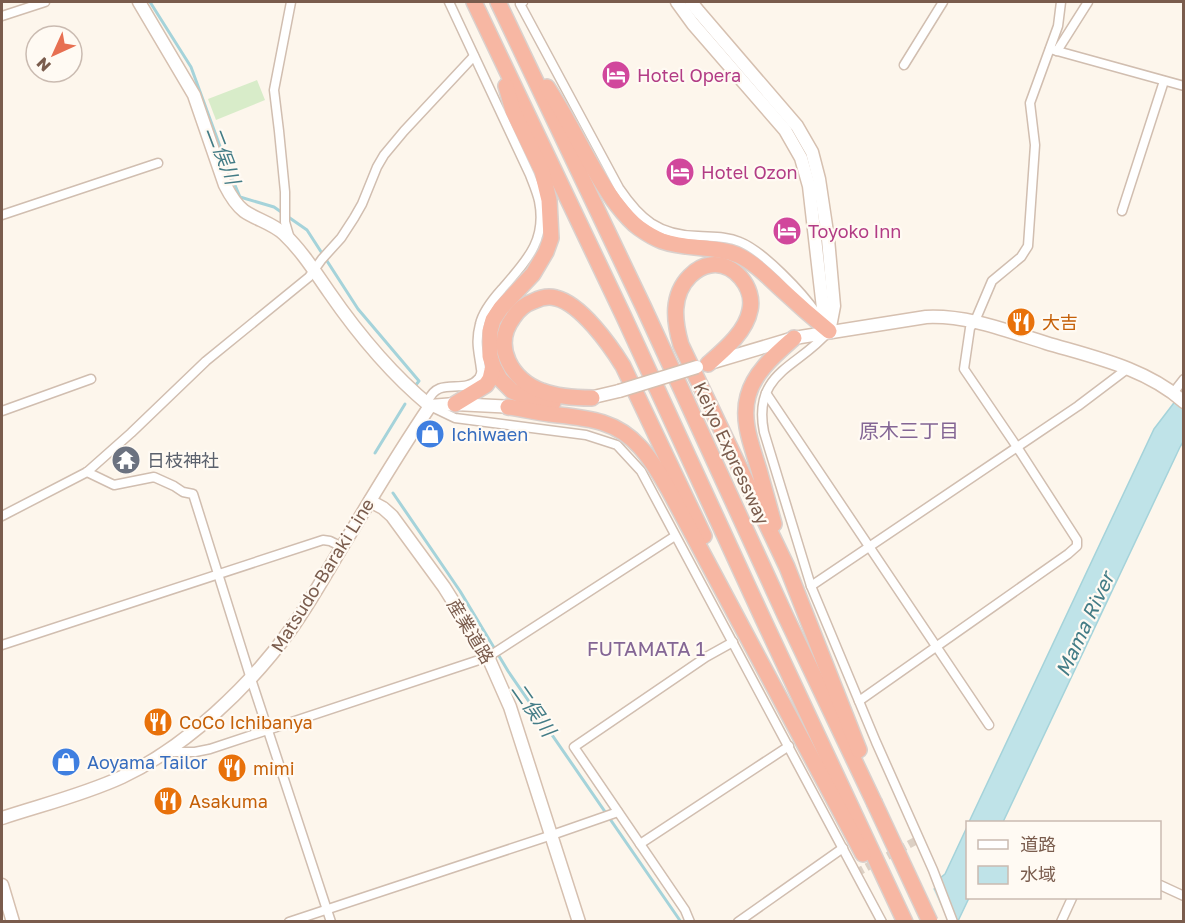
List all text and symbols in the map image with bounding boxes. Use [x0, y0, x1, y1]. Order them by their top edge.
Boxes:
north arrow [24, 24, 84, 84]
text: N [32, 53, 55, 76]
hotel icon: Hotel Opera [600, 59, 632, 91]
place label: Hotel Opera [637, 64, 741, 86]
water label: 二俣川 [202, 123, 247, 189]
hotel icon: Hotel Ozon [664, 156, 696, 188]
place label: Hotel Ozon [701, 161, 798, 183]
hotel icon: Toyoko Inn [771, 215, 803, 247]
place label: Toyoko Inn [808, 220, 901, 242]
restaurant icon: 大吉 [1005, 306, 1037, 338]
place label: 大吉 [1042, 311, 1078, 333]
street label: Keiyo Expressway [689, 378, 775, 528]
shop icon: Ichiwaen [414, 418, 446, 450]
district label: 原木三丁目 [859, 418, 959, 442]
place label: Ichiwaen [451, 423, 528, 445]
temple icon: 日枝神社 [110, 444, 142, 476]
place label: 日枝神社 [147, 449, 219, 471]
street label: Matsudo-Baraki Line [266, 494, 378, 656]
water label: Mama River [1050, 565, 1120, 680]
street label: 産業道路 [443, 594, 499, 668]
district label: FUTAMATA 1 [587, 636, 706, 660]
water label: 二俣川 [507, 678, 562, 742]
restaurant icon: CoCo Ichibanya [142, 706, 174, 738]
place label: CoCo Ichibanya [179, 711, 313, 733]
shop icon: Aoyama Tailor [50, 746, 82, 778]
place label: Aoyama Tailor [87, 751, 208, 773]
restaurant icon: mimi [216, 752, 248, 784]
place label: mimi [253, 757, 295, 779]
restaurant icon: Asakuma [152, 785, 184, 817]
place label: Asakuma [189, 790, 268, 812]
legend [966, 821, 1161, 899]
text: 道路 [1020, 833, 1056, 855]
text: 水域 [1020, 863, 1056, 885]

